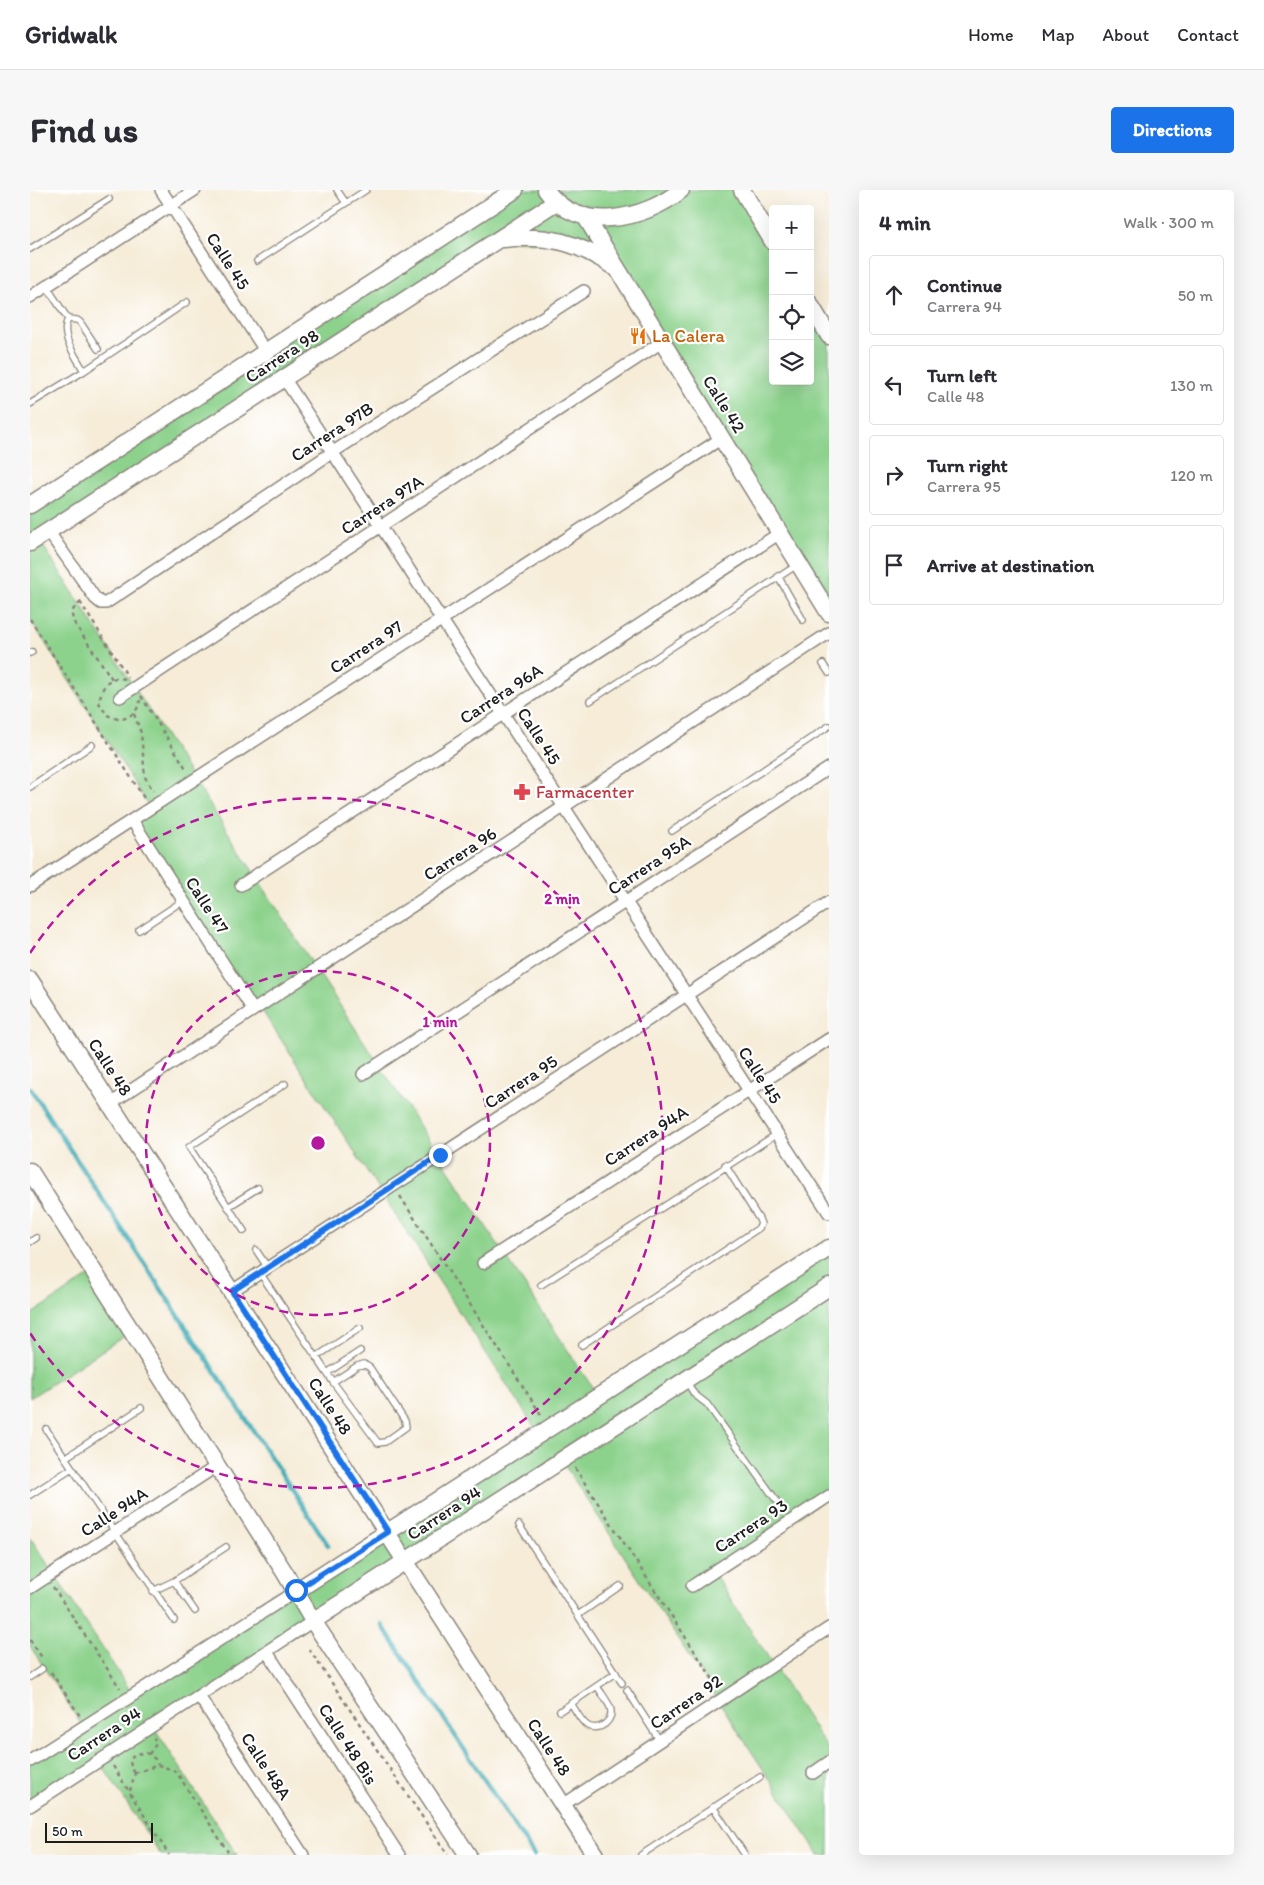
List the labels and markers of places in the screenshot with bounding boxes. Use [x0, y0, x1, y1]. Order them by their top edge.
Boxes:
place label: La Calera [652, 325, 726, 347]
restaurant icon: La Calera [628, 326, 648, 346]
place label: Farmacenter [536, 781, 635, 803]
pharmacy icon: Farmacenter [512, 782, 532, 802]
centre of rings [309, 1134, 327, 1152]

